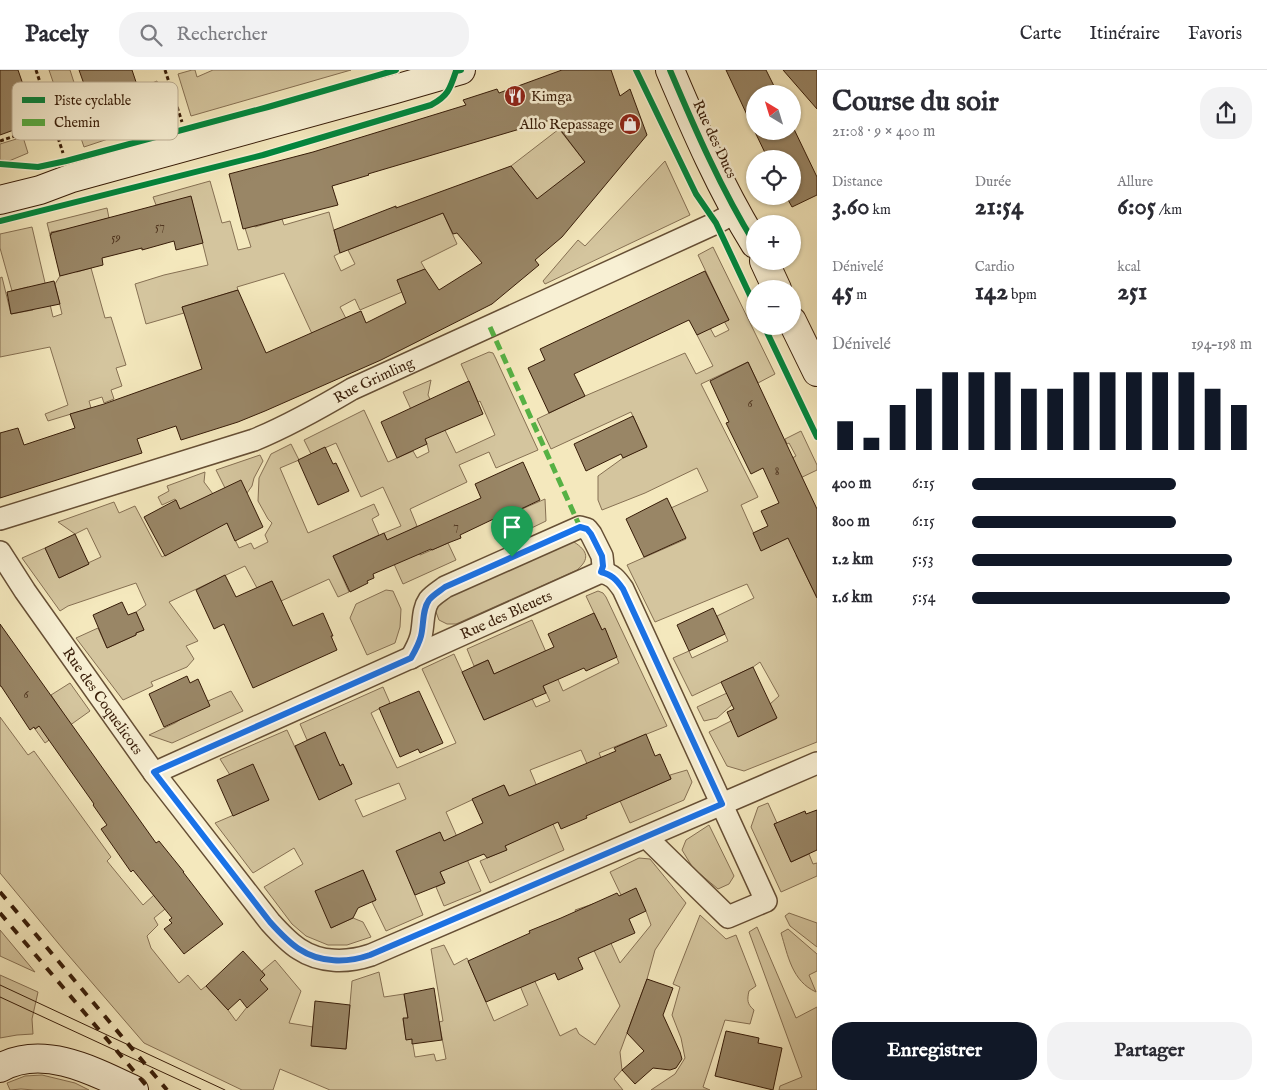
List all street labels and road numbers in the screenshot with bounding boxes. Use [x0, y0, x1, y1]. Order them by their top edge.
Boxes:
street label: Rue des Ducs [688, 97, 741, 181]
street label: Rue Grimling [330, 353, 418, 408]
street label: Rue des Bleuets [457, 586, 555, 644]
street label: Rue des Coquelicots [58, 644, 147, 758]

